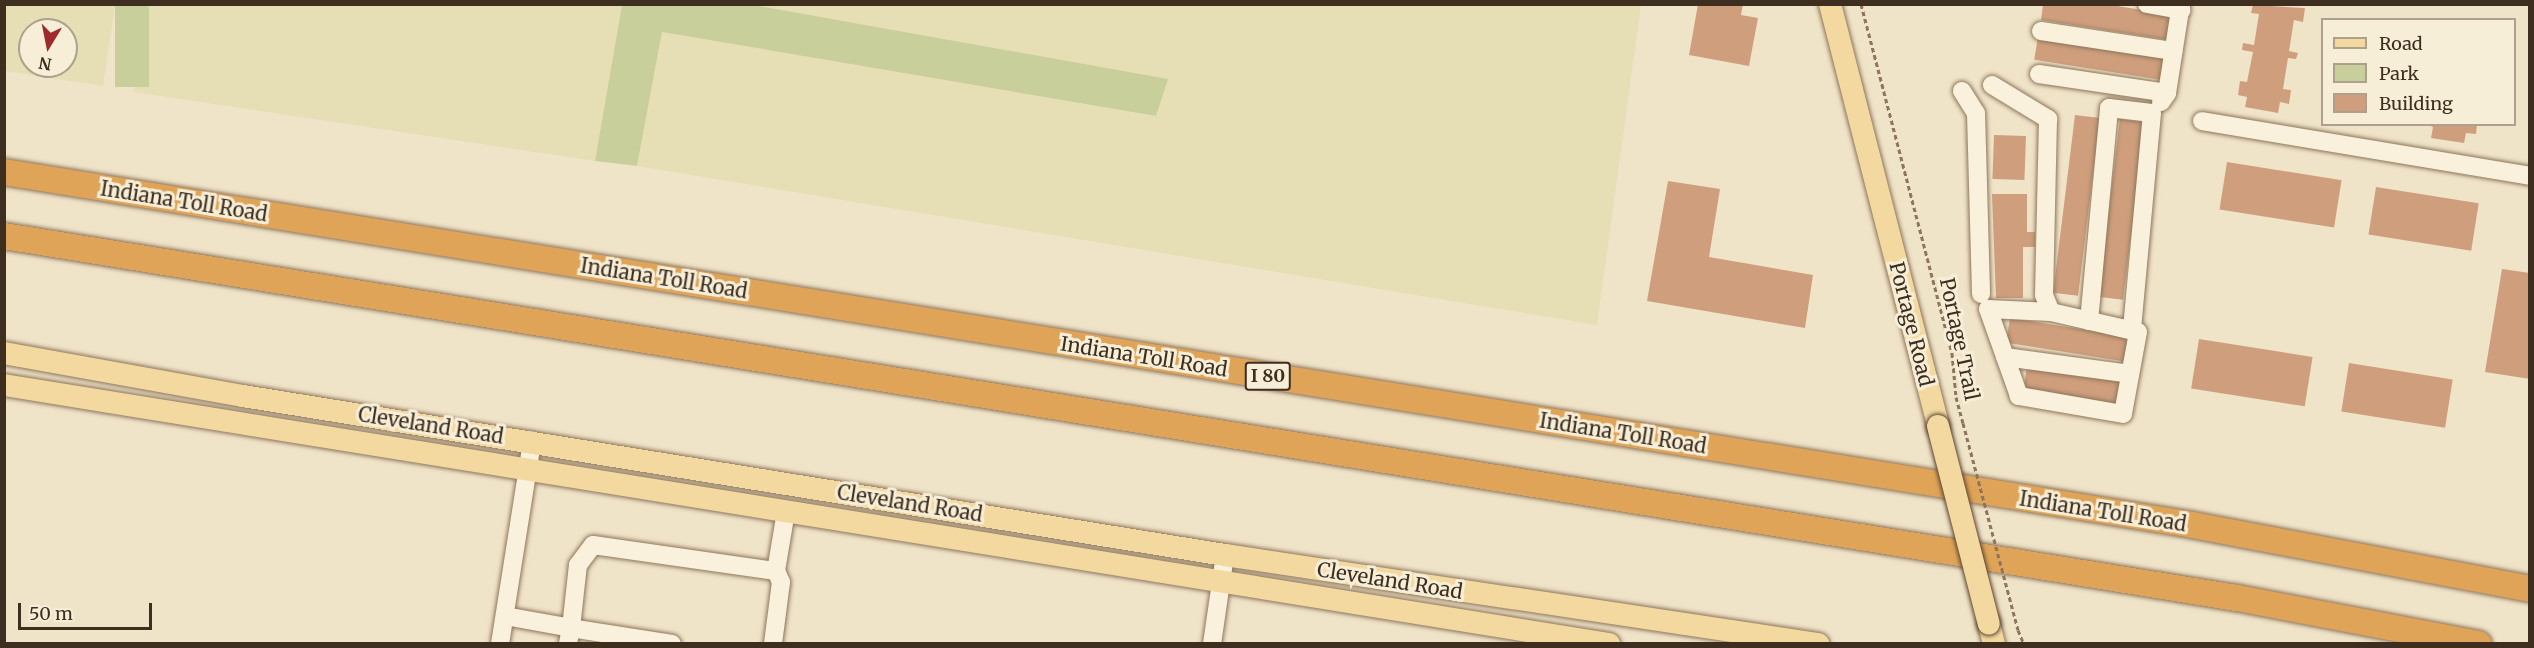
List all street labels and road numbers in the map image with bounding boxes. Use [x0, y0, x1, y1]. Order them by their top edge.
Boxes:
street label: Indiana Toll Road [99, 176, 269, 226]
street label: Indiana Toll Road [579, 253, 749, 303]
street label: Portage Road [1885, 259, 1939, 389]
street label: Portage Trail [1935, 275, 1985, 403]
street label: Indiana Toll Road [1059, 331, 1229, 381]
road number: I 80 [1244, 361, 1292, 391]
street label: Cleveland Road [357, 402, 505, 448]
street label: Indiana Toll Road [1538, 408, 1708, 458]
street label: Cleveland Road [836, 480, 984, 526]
street label: Indiana Toll Road [2018, 486, 2188, 536]
street label: Cleveland Road [1316, 557, 1464, 603]

